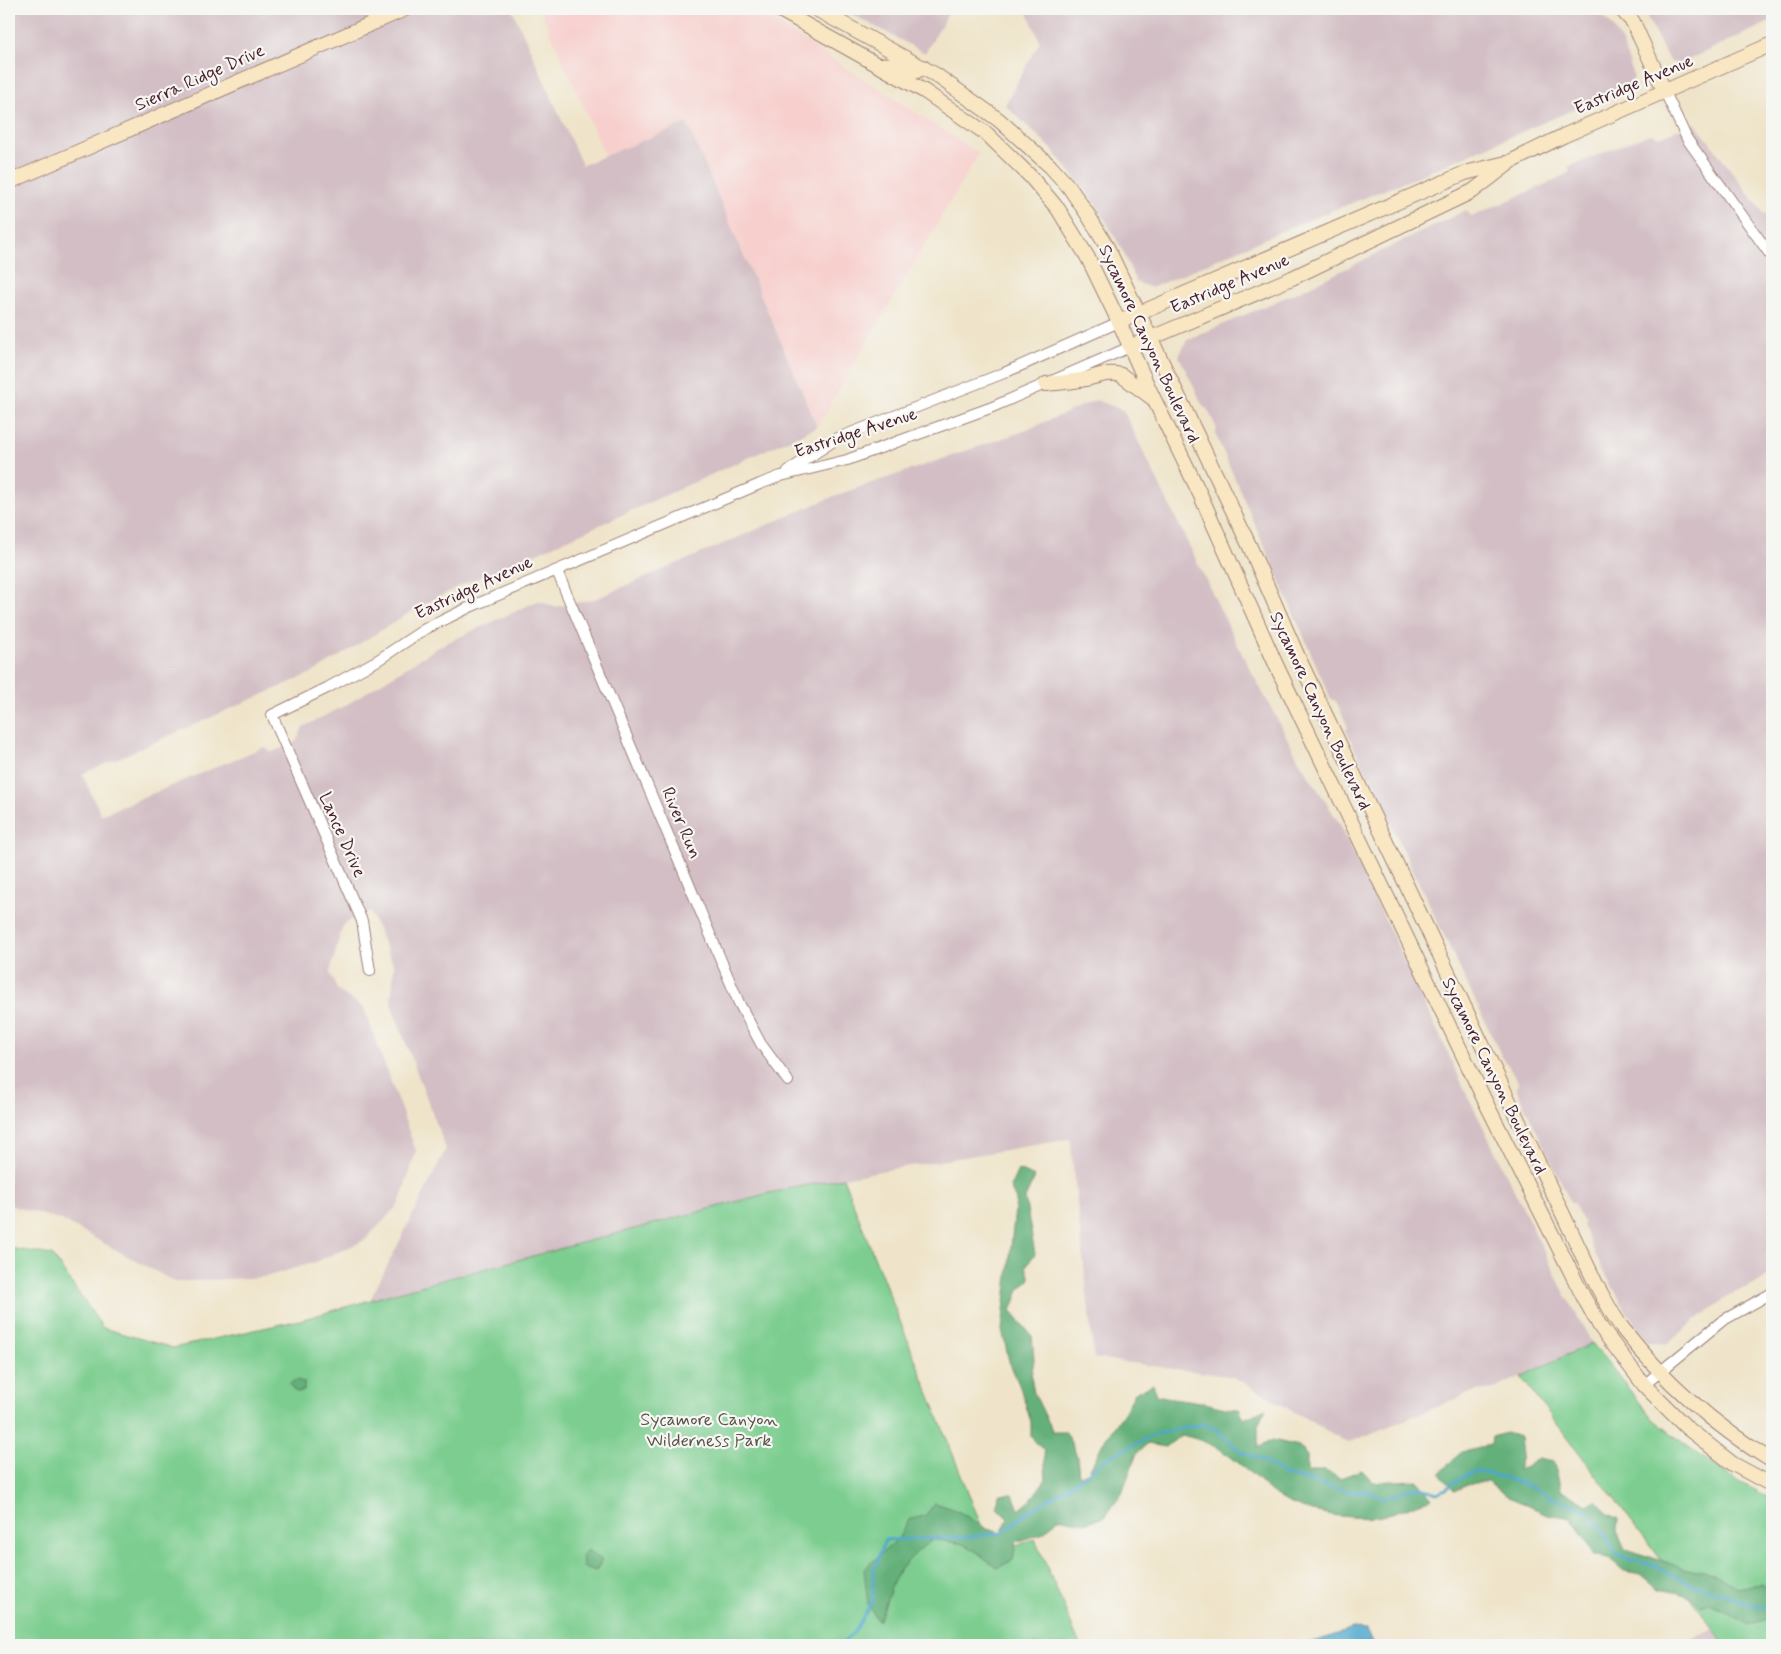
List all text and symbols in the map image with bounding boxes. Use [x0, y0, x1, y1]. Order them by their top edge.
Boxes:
street label: Sierra Ridge Drive [131, 39, 269, 118]
street label: Eastridge Avenue [1571, 49, 1698, 122]
street label: Sycamore Canyon Boulevard [1092, 241, 1206, 447]
street label: Eastridge Avenue [1167, 248, 1294, 321]
street label: Eastridge Avenue [792, 402, 921, 465]
street label: Eastridge Avenue [411, 550, 537, 627]
street label: Sycamore Canyon Boulevard [1263, 608, 1377, 814]
street label: River Run [655, 784, 707, 862]
street label: Lance Drive [313, 789, 372, 882]
street label: Sycamore Canyon Boulevard [1436, 974, 1552, 1178]
park label: Sycamore Canyon Wilderness Park [640, 1408, 778, 1453]

